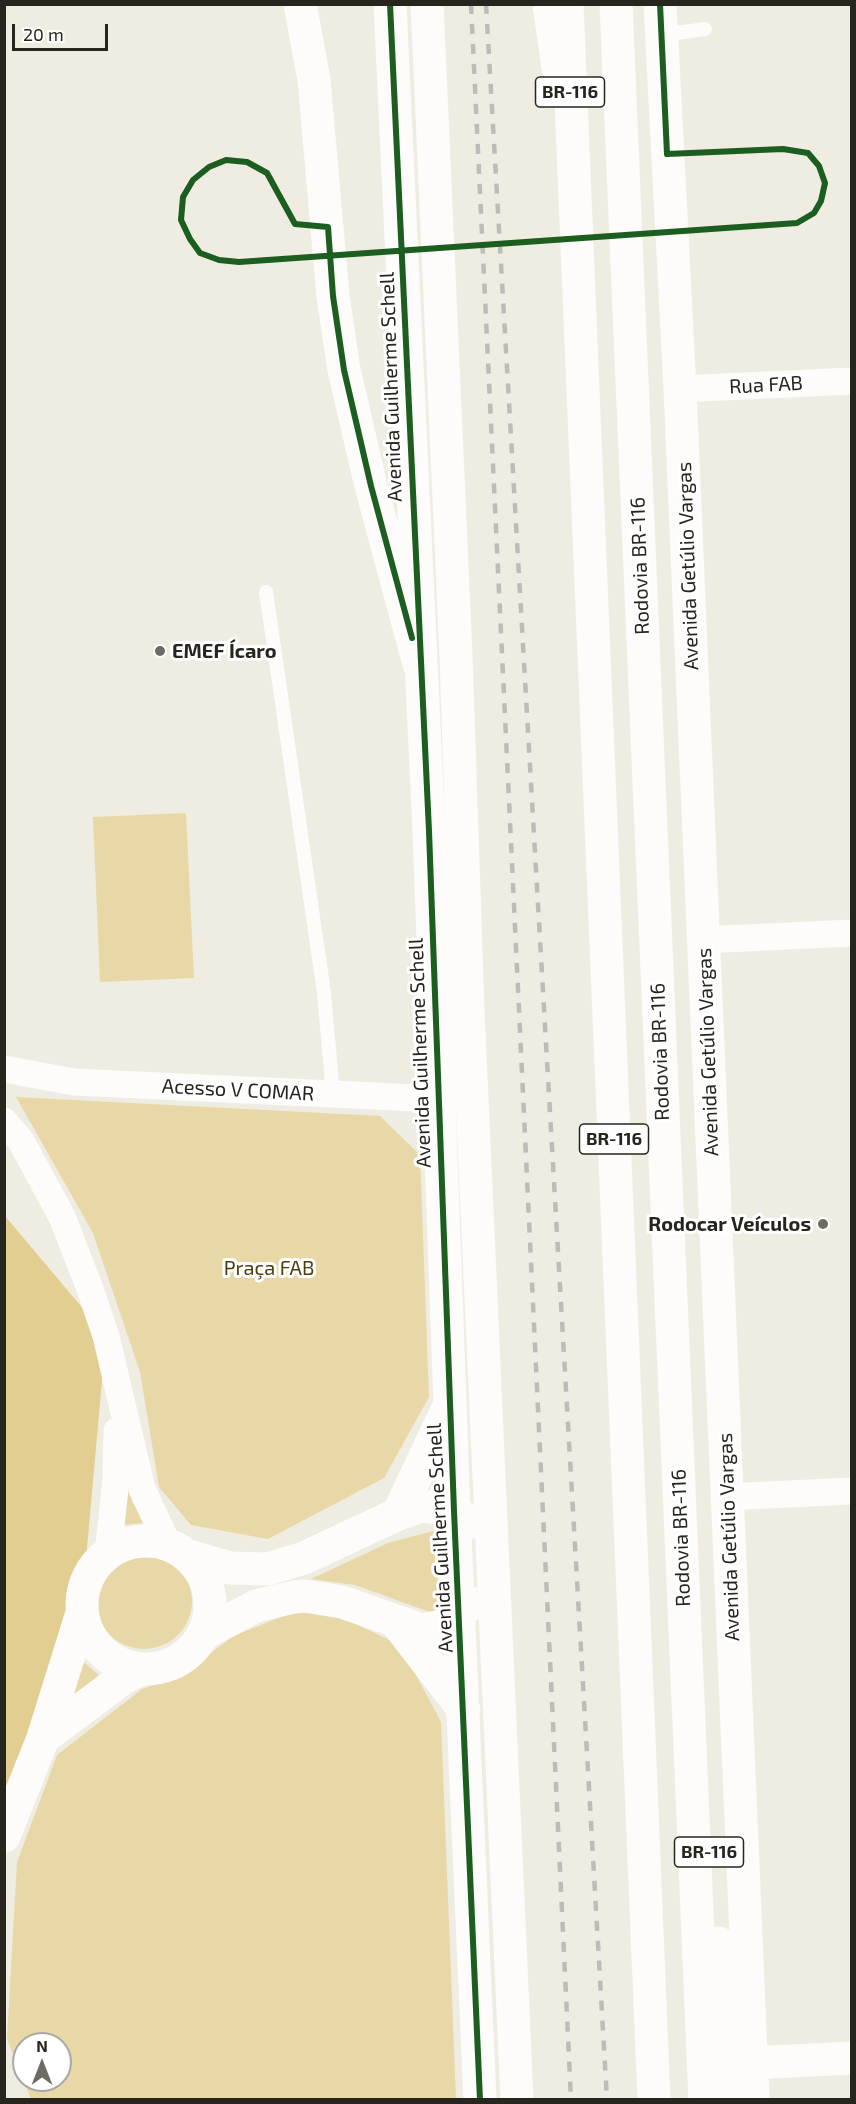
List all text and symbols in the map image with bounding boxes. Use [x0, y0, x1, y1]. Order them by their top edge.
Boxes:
scale bar [15, 12, 111, 50]
text: 20 m [23, 23, 64, 45]
road number: BR-116 [536, 77, 604, 107]
street label: Avenida Guilherme Schell [375, 272, 407, 502]
street label: Rua FAB [729, 371, 803, 399]
street label: Avenida Getúlio Vargas [672, 461, 704, 671]
street label: Rodovia BR-116 [626, 497, 654, 635]
place label: EMEF Ícaro [172, 639, 276, 663]
marker: EMEF Ícaro [153, 644, 167, 658]
street label: Avenida Guilherme Schell [404, 938, 436, 1168]
street label: Avenida Getúlio Vargas [692, 947, 724, 1157]
street label: Rodovia BR-116 [646, 983, 674, 1121]
street label: Acesso V COMAR [161, 1074, 315, 1106]
road number: BR-116 [580, 1124, 648, 1154]
place label: Rodocar Veículos [648, 1212, 811, 1236]
marker: Rodocar Veículos [816, 1217, 830, 1231]
park label: Praça FAB [224, 1256, 314, 1280]
street label: Avenida Guilherme Schell [422, 1423, 458, 1653]
street label: Avenida Getúlio Vargas [713, 1432, 745, 1642]
street label: Rodovia BR-116 [667, 1469, 695, 1607]
road number: BR-116 [674, 1837, 744, 1867]
north arrow [12, 2032, 72, 2092]
text: N [36, 2036, 48, 2055]

